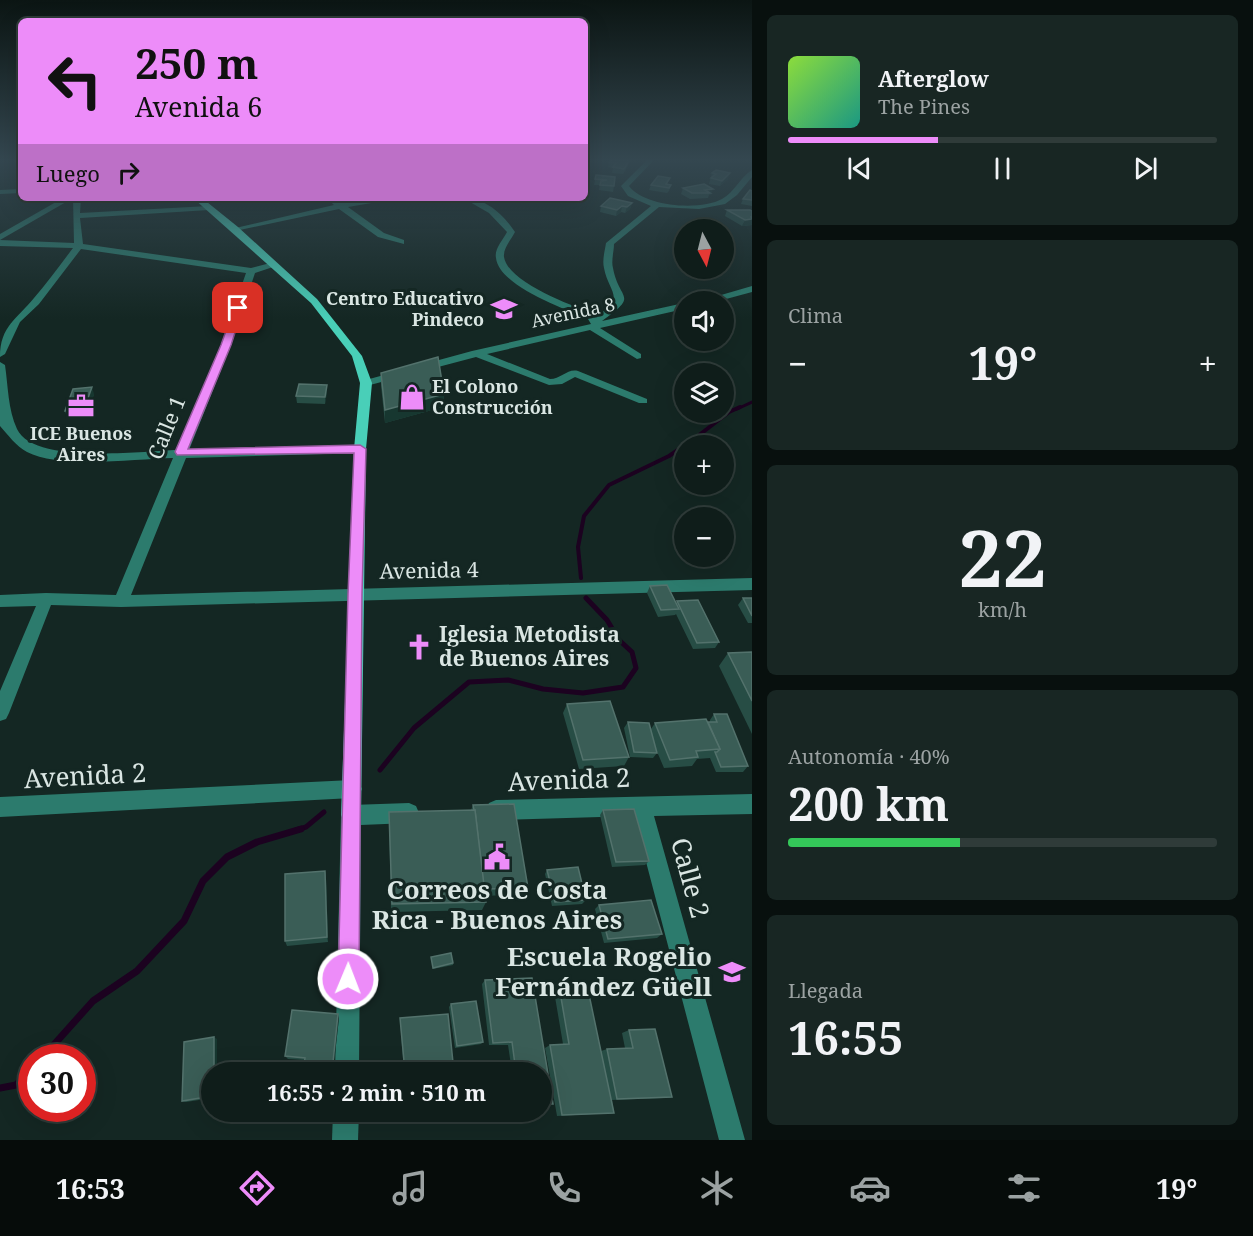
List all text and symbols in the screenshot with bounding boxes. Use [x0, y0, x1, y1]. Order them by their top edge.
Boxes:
text: 250 m [135, 34, 259, 91]
icon: left [36, 42, 114, 120]
text: Afterglow [878, 63, 989, 93]
text: Avenida 6 [135, 88, 262, 125]
text: The Pines [878, 93, 970, 120]
icon: previous [843, 152, 876, 185]
icon: pause [986, 152, 1019, 185]
icon: next [1129, 152, 1162, 185]
icon: right [112, 156, 145, 189]
text: Luego [36, 158, 100, 188]
north arrow [674, 219, 734, 279]
map controls [674, 219, 734, 567]
pin [212, 282, 263, 333]
place label: Centro Educativo Pindeco [326, 286, 484, 331]
icon: arrive [221, 291, 254, 324]
street label: Avenida 8 [529, 291, 617, 333]
button: sound [674, 291, 734, 351]
school or university icon: Centro Educativo Pindeco [489, 294, 519, 324]
text: Clima [788, 302, 843, 329]
text: 19° [968, 332, 1037, 393]
text: − [788, 341, 807, 386]
text: + [1199, 341, 1217, 386]
button: layers [674, 363, 734, 423]
place label: El Colono Construcción [432, 374, 553, 419]
shop icon: El Colono Construcción [397, 382, 427, 412]
office icon: ICE Buenos Aires [66, 391, 96, 421]
street label: Calle 1 [141, 392, 191, 464]
place label: ICE Buenos Aires [30, 421, 132, 466]
button: + [674, 435, 734, 495]
text: 22 [958, 504, 1047, 610]
button: − [674, 507, 734, 567]
street label: Avenida 4 [379, 555, 479, 585]
text: km/h [978, 596, 1027, 623]
place label: Iglesia Metodista de Buenos Aires [439, 620, 620, 672]
church icon: Iglesia Metodista de Buenos Aires [404, 632, 434, 662]
text: Autonomía · 40% [788, 743, 950, 770]
street label: Avenida 2 [23, 754, 147, 796]
street label: Avenida 2 [507, 759, 631, 799]
text: 200 km [788, 773, 949, 834]
street label: Calle 2 [663, 834, 719, 922]
public building icon: Correos de Costa Rica - Buenos Aires [482, 842, 512, 872]
place label: Correos de Costa Rica - Buenos Aires [372, 871, 622, 937]
place label: Escuela Rogelio Fernández Güell [495, 938, 712, 1004]
position arrow [316, 947, 380, 1011]
school or university icon: Escuela Rogelio Fernández Güell [717, 957, 747, 987]
text: Llegada [788, 977, 863, 1004]
text: 16:55 [788, 1007, 903, 1068]
speed limit sign: 30 [18, 1044, 96, 1122]
text: 16:55 · 2 min · 510 m [267, 1077, 486, 1107]
icon: directions [236, 1167, 278, 1209]
icon: music [389, 1167, 431, 1209]
icon: phone [543, 1167, 585, 1209]
icon: climate [696, 1167, 738, 1209]
icon: car [849, 1167, 891, 1209]
icon: filters [1003, 1167, 1045, 1209]
text: 16:53 [56, 1170, 125, 1207]
text: 19° [1156, 1170, 1197, 1207]

